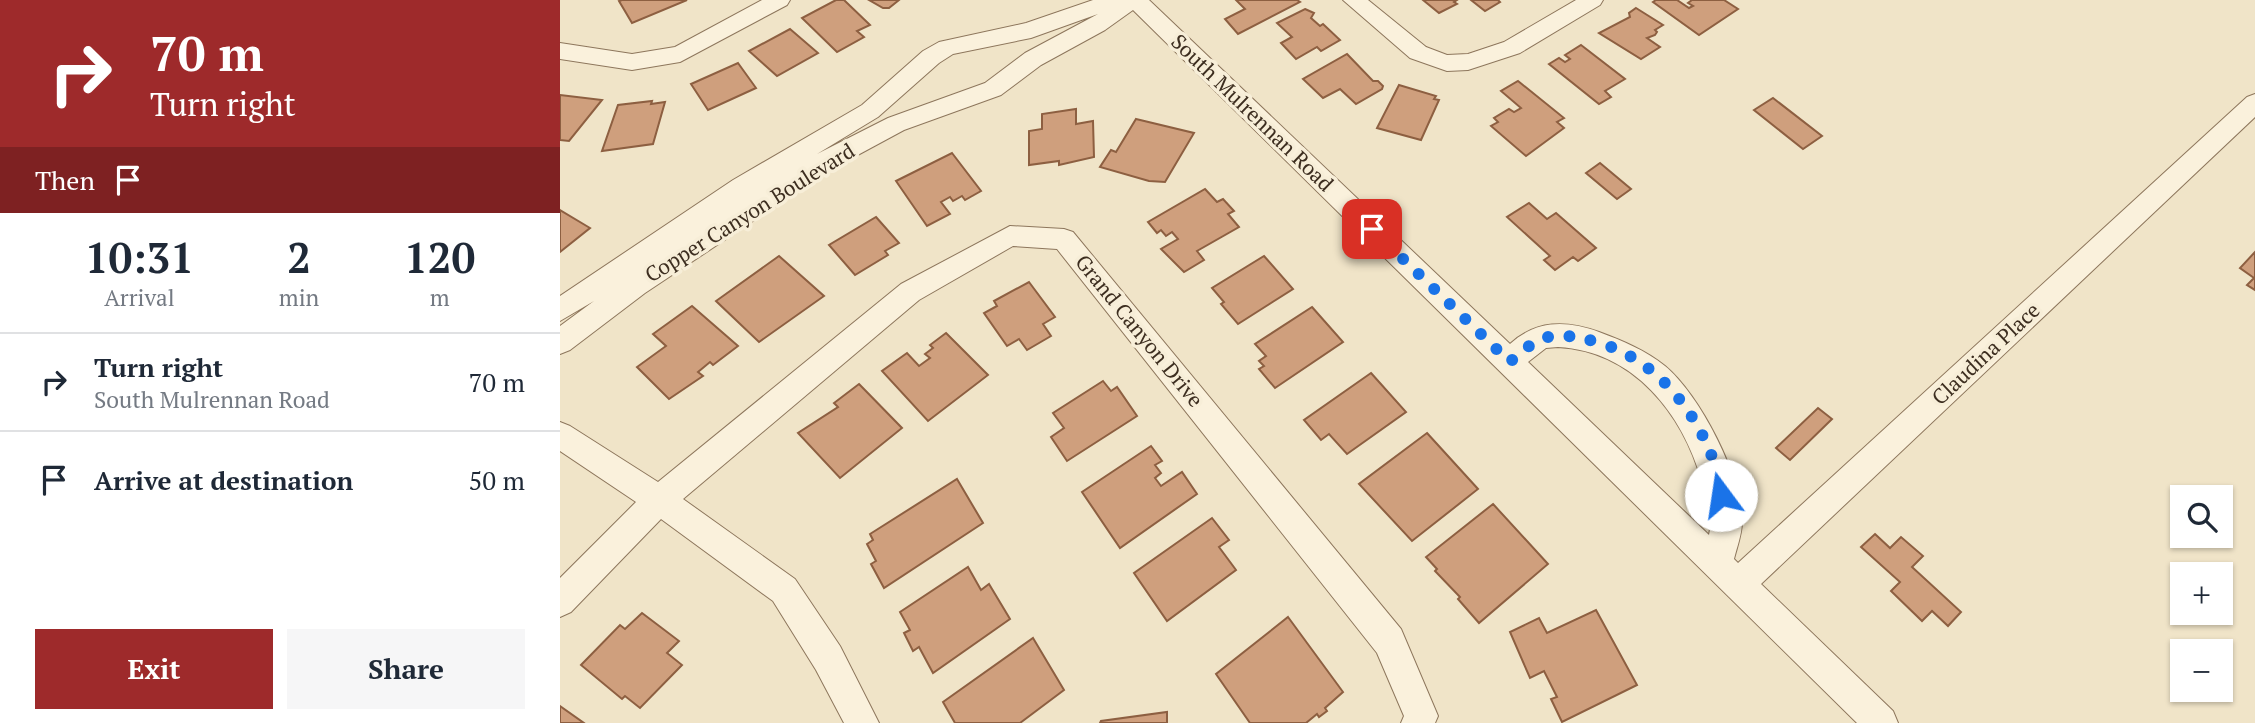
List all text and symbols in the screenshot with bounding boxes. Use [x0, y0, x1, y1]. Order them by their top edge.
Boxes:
text: 70 m [150, 20, 264, 85]
street label: South Mulrennan Road [1166, 27, 1340, 197]
icon: right [35, 28, 126, 119]
text: Turn right [150, 83, 296, 125]
street label: Copper Canyon Boulevard [639, 136, 860, 288]
icon: arrive [109, 161, 147, 199]
text: Then [35, 163, 95, 197]
pin [1342, 199, 1402, 259]
icon: arrive [1353, 210, 1391, 248]
text: 10:31 [85, 229, 194, 285]
text: 2 [287, 229, 311, 285]
text: 120 [404, 229, 475, 285]
street label: Grand Canyon Drive [1070, 248, 1210, 412]
text: Arrival [104, 282, 175, 313]
text: min [279, 282, 319, 313]
text: m [430, 282, 450, 313]
street label: Claudina Place [1925, 296, 2045, 411]
text: Turn right [94, 350, 223, 384]
icon: right [35, 363, 73, 401]
text: 70 m [469, 365, 525, 399]
text: South Mulrennan Road [94, 384, 330, 415]
position arrow [1684, 458, 1758, 532]
icon: arrive [35, 461, 73, 499]
text: Arrive at destination [94, 463, 353, 497]
text: 50 m [469, 463, 525, 497]
map controls [2170, 485, 2233, 702]
button: search [2170, 485, 2233, 548]
button: + [2170, 562, 2233, 625]
button: Exit [35, 629, 273, 709]
button: Share [287, 629, 525, 709]
button: − [2170, 639, 2233, 702]

